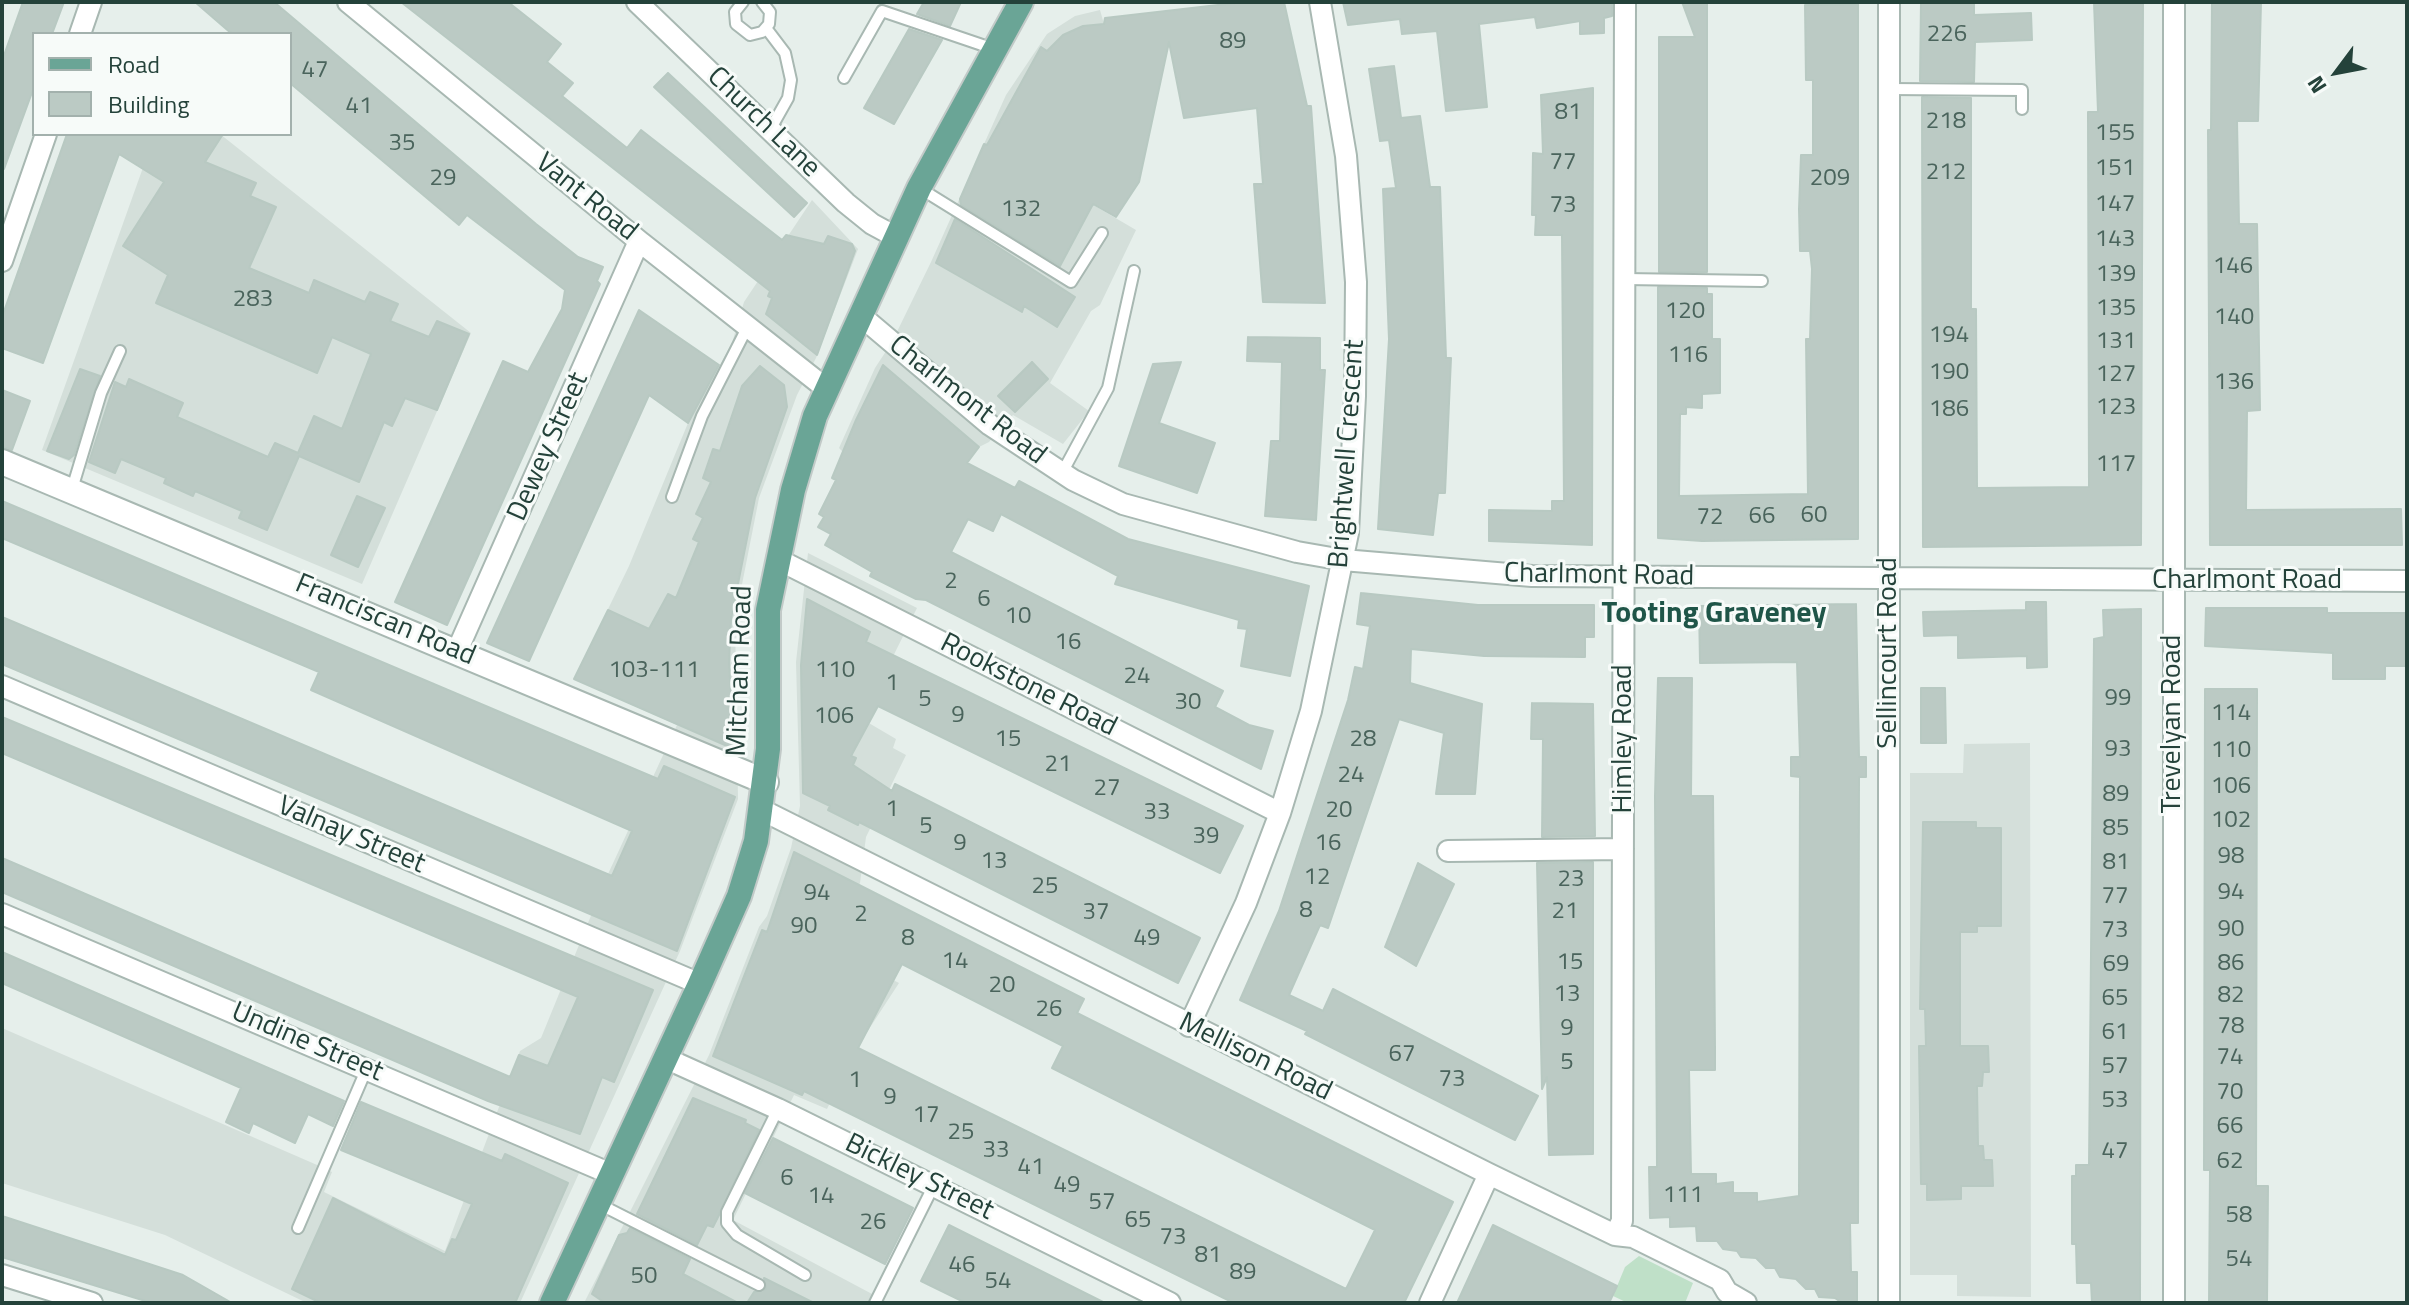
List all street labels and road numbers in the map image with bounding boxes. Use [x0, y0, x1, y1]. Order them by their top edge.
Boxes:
street label: Church Lane [699, 61, 827, 185]
street label: Vant Road [528, 147, 644, 249]
street label: Charlmont Road [882, 329, 1052, 473]
street label: Brightwell Crescent [1323, 338, 1373, 570]
street label: Dewey Street [501, 368, 597, 526]
street label: Sellincourt Road [1872, 557, 1906, 749]
street label: Charlmont Road [1504, 558, 1694, 594]
street label: Charlmont Road [2152, 564, 2342, 598]
street label: Franciscan Road [290, 568, 480, 674]
street label: Mitcham Road [721, 585, 761, 757]
street label: Rookstone Road [934, 627, 1122, 745]
street label: Trevelyan Road [2156, 635, 2190, 813]
street label: Himley Road [1607, 664, 1641, 814]
street label: Valnay Street [272, 790, 430, 882]
street label: Undine Street [226, 996, 388, 1090]
street label: Mellison Road [1173, 1006, 1337, 1110]
street label: Bickley Street [839, 1128, 999, 1228]

